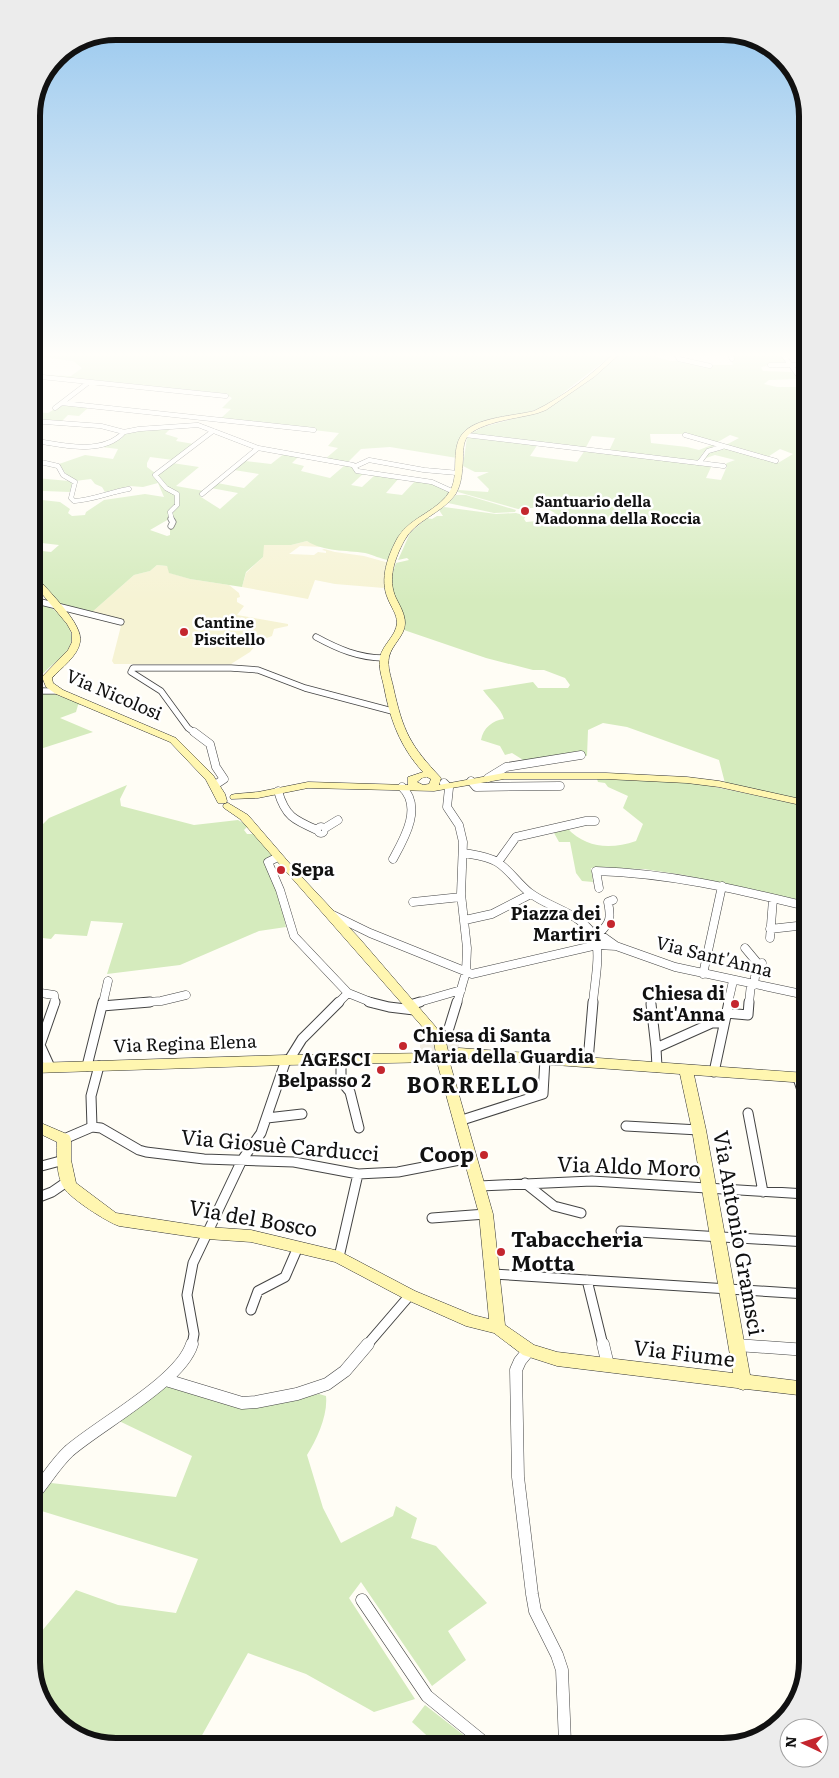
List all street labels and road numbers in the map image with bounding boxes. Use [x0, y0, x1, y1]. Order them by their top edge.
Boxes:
street label: Via Nicolosi [62, 661, 167, 726]
street label: Via Sant'Anna [653, 928, 776, 983]
street label: Via Regina Elena [113, 1026, 257, 1058]
street label: Via Giosuè Carducci [180, 1119, 381, 1168]
street label: Via Antonio Gramsci [707, 1128, 774, 1338]
street label: Via Aldo Moro [557, 1146, 702, 1183]
street label: Via del Bosco [187, 1190, 320, 1243]
street label: Via Fiume [632, 1330, 737, 1373]

